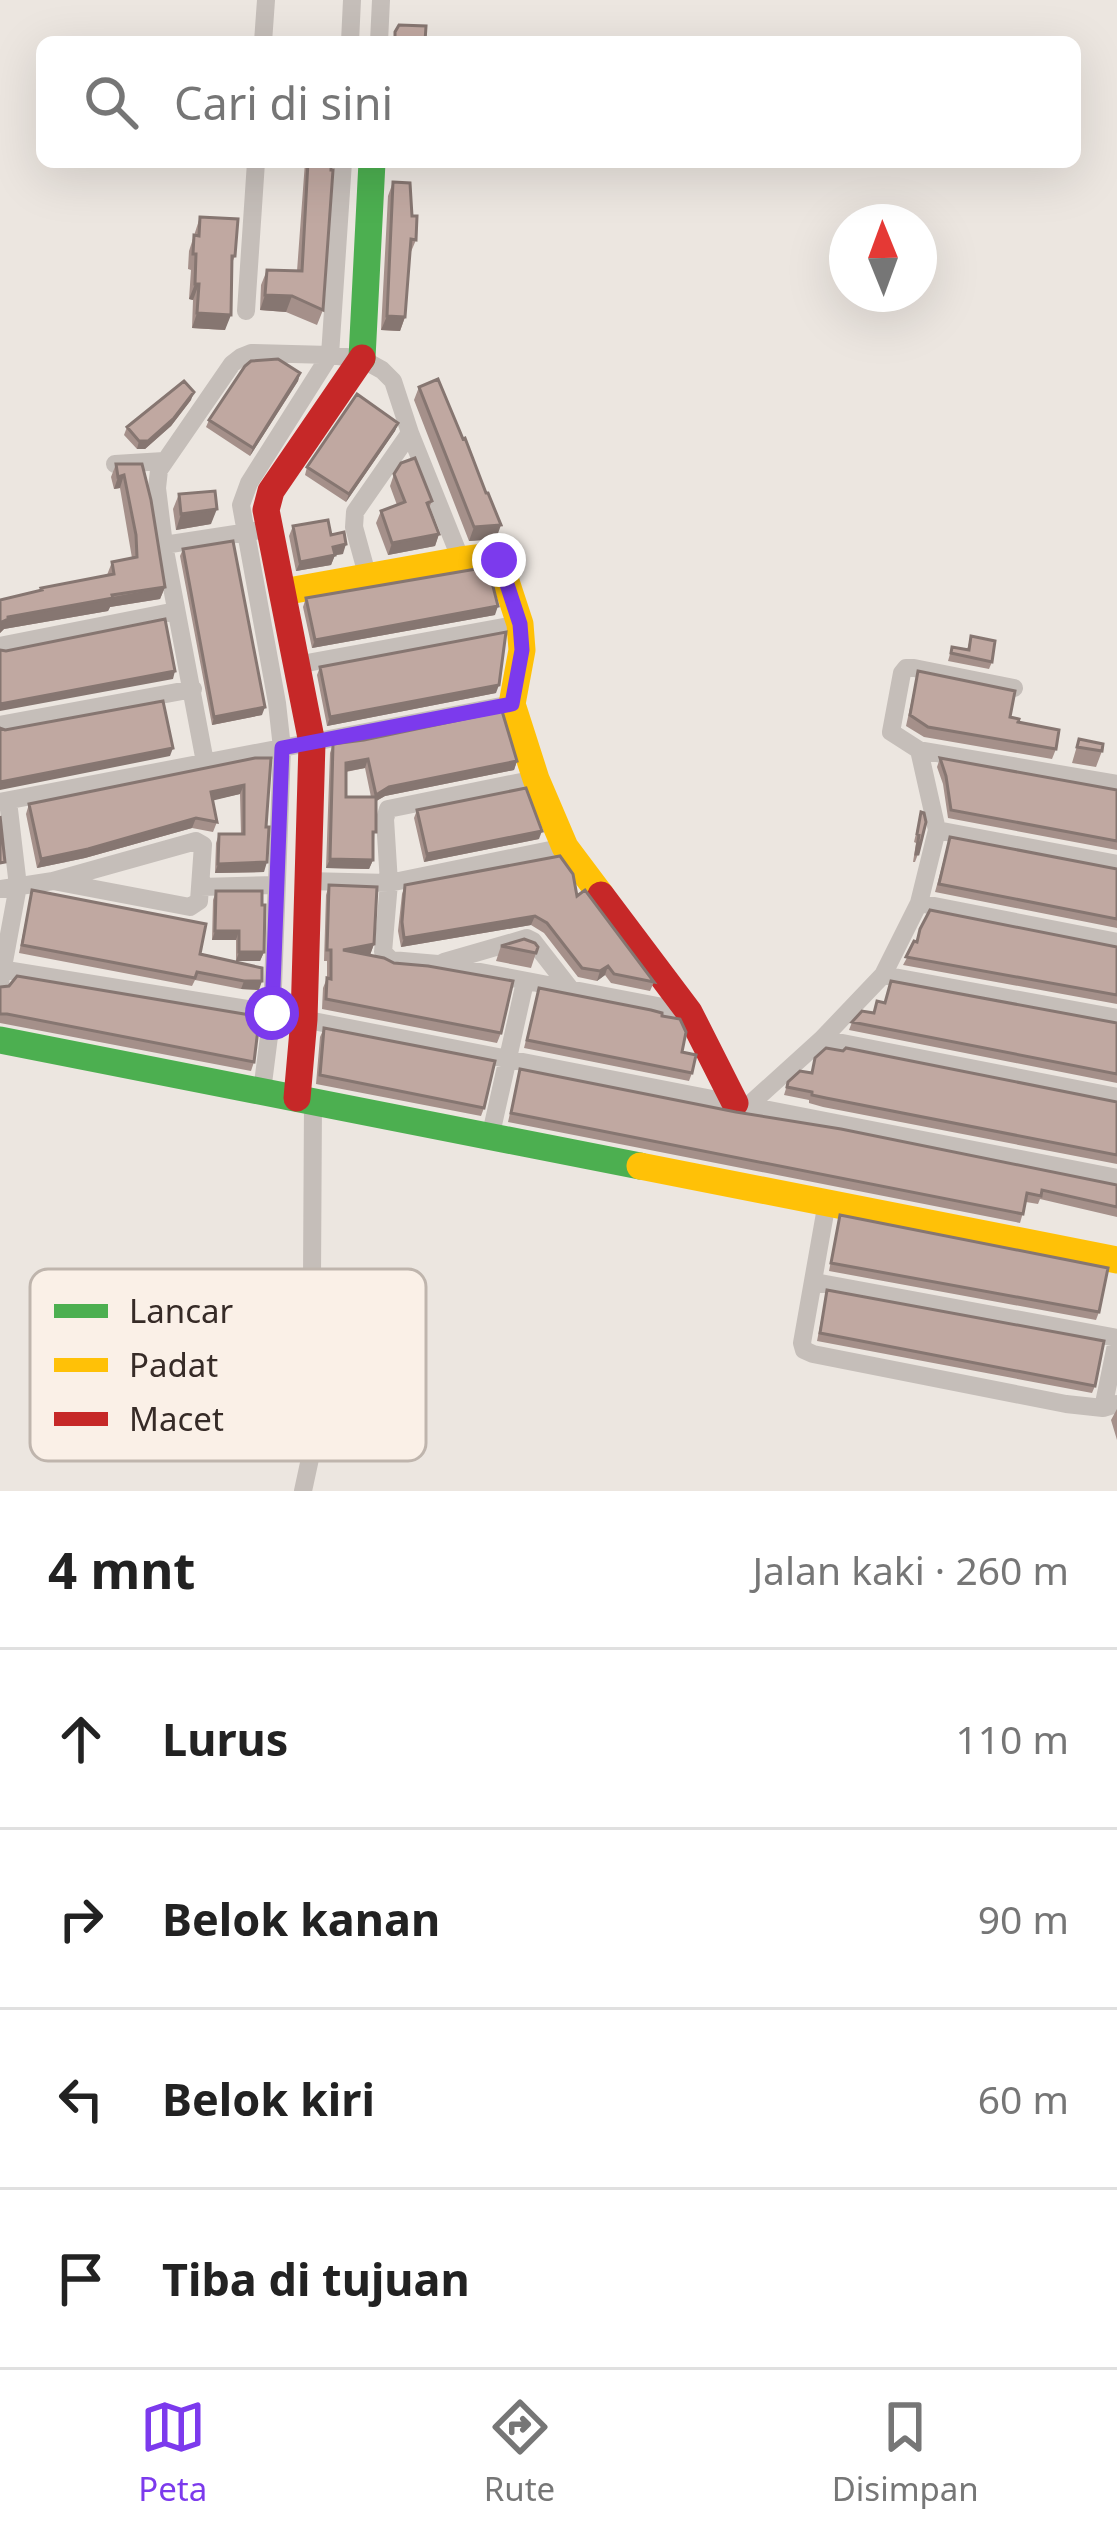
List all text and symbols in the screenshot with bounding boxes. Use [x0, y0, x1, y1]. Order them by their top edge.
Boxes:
search box [36, 36, 1081, 168]
icon: search [78, 69, 144, 135]
text: Cari di sini [174, 72, 393, 133]
north arrow [829, 204, 937, 312]
route end [472, 533, 526, 587]
route start [245, 986, 299, 1040]
legend [30, 1269, 426, 1461]
text: Lancar [129, 1288, 234, 1333]
text: Padat [129, 1342, 218, 1387]
text: Macet [129, 1396, 224, 1441]
text: 4 mnt [48, 1534, 195, 1604]
text: Jalan kaki · 260 m [752, 1543, 1069, 1596]
icon: ahead [48, 1706, 114, 1772]
text: Lurus [162, 1708, 288, 1769]
text: 110 m [955, 1712, 1069, 1765]
icon: right [48, 1886, 114, 1952]
text: Belok kanan [162, 1888, 440, 1949]
text: 90 m [978, 1892, 1069, 1945]
icon: left [48, 2066, 114, 2132]
text: Belok kiri [162, 2068, 375, 2129]
text: 60 m [978, 2072, 1069, 2125]
icon: arrive [48, 2246, 114, 2312]
text: Tiba di tujuan [162, 2248, 470, 2309]
tab: Peta [138, 2394, 207, 2511]
tab: Rute [484, 2394, 555, 2511]
tab: Disimpan [832, 2394, 979, 2511]

